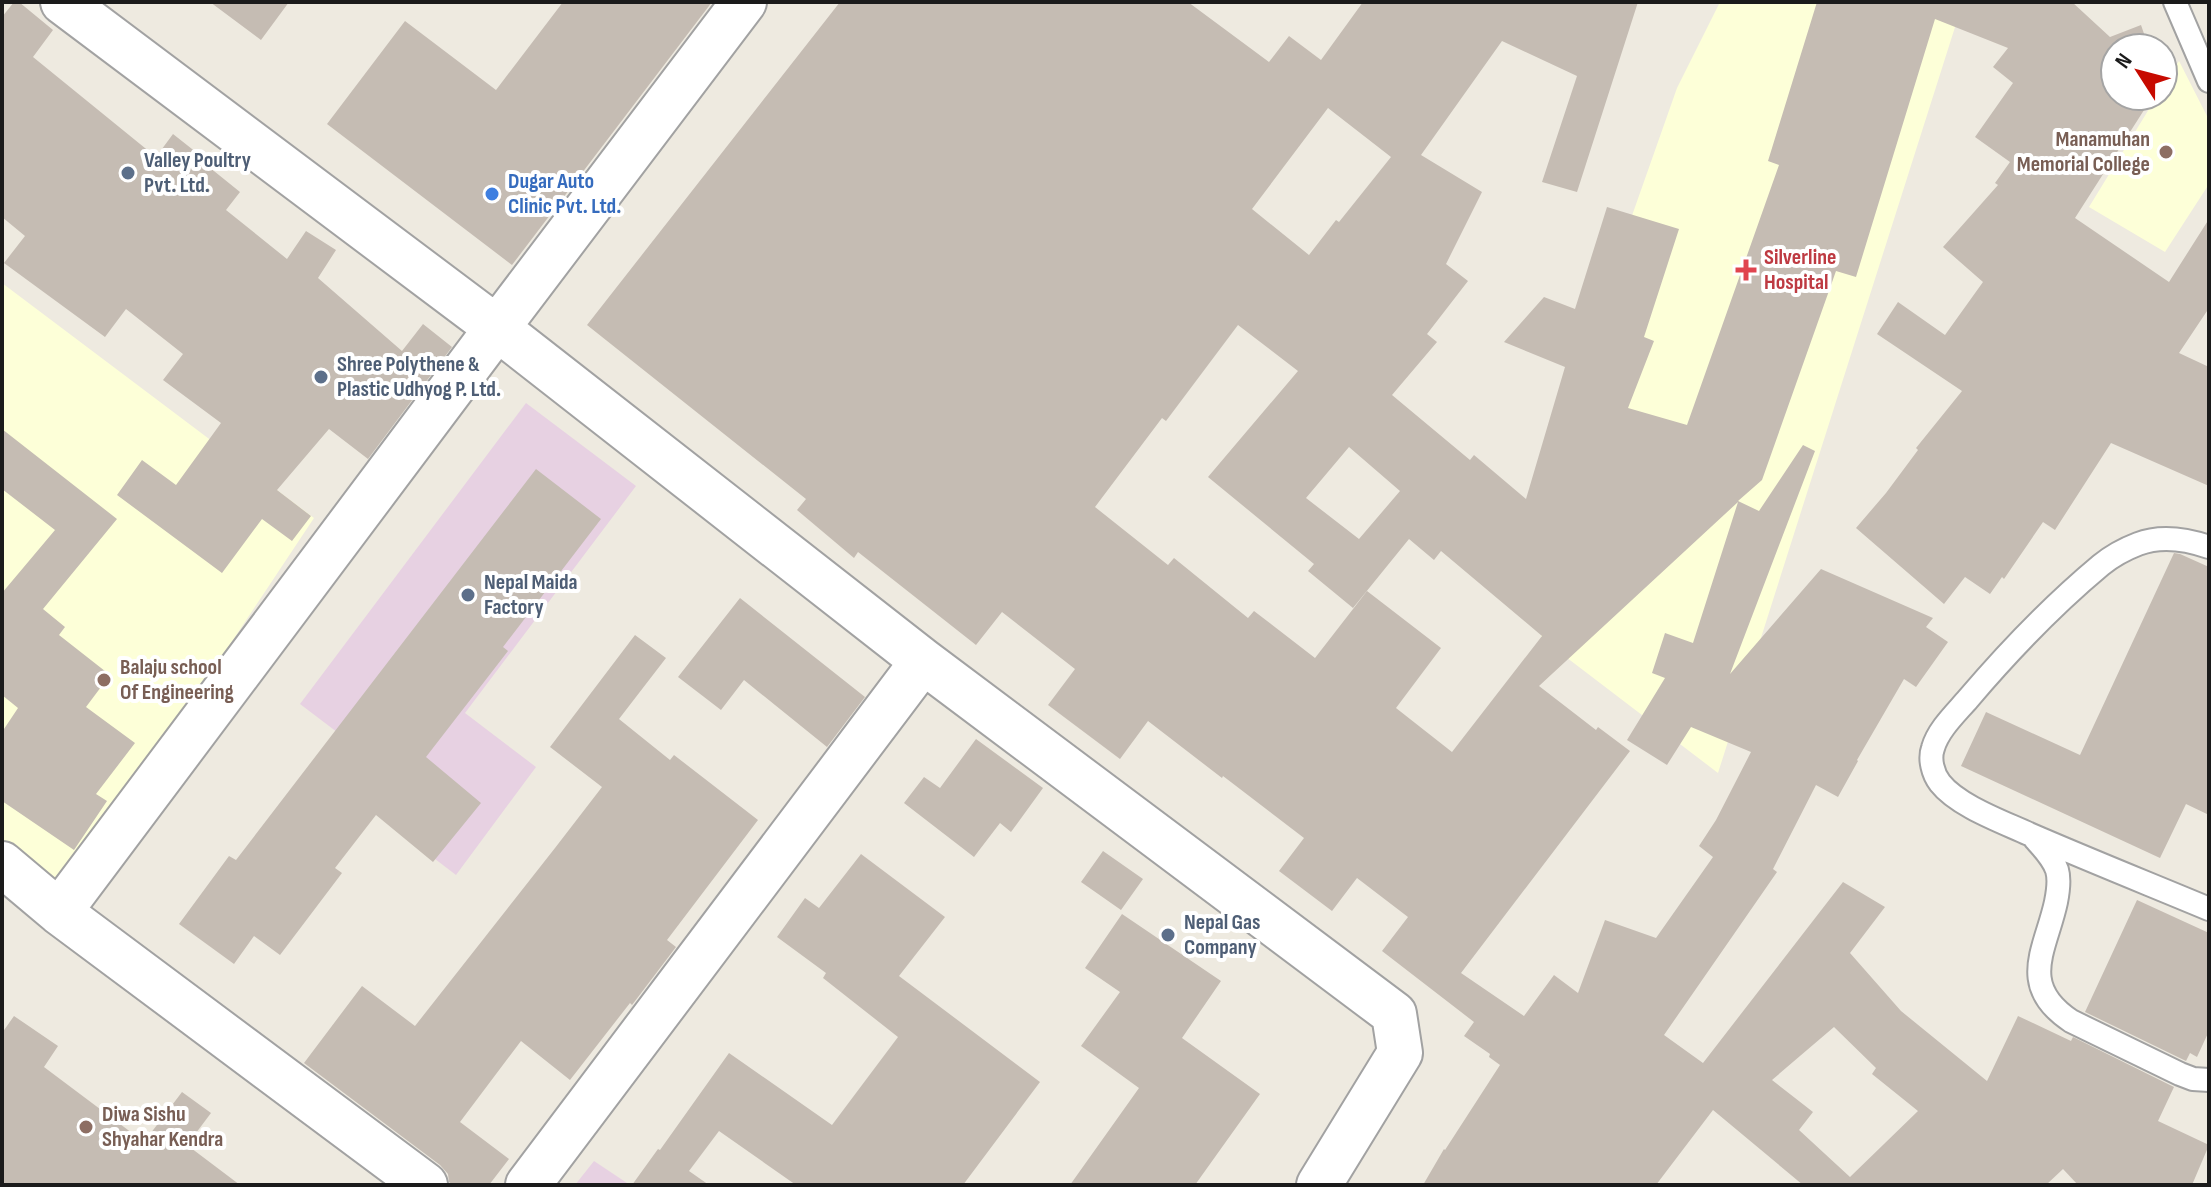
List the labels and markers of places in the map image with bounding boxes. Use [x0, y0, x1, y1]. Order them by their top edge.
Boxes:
place label: Manamuhan Memorial College [2017, 126, 2150, 178]
marker: Manamuhan Memorial College [2157, 143, 2175, 161]
place label: Valley Poultry Pvt. Ltd. [144, 147, 251, 199]
marker: Valley Poultry Pvt. Ltd. [119, 164, 137, 182]
place label: Dugar Auto Clinic Pvt. Ltd. [508, 168, 621, 220]
marker: Dugar Auto Clinic Pvt. Ltd. [483, 185, 501, 203]
place label: Silverline Hospital [1764, 244, 1836, 296]
marker: Silverline Hospital [1735, 259, 1757, 281]
place label: Shree Polythene & Plastic Udhyog P. Ltd. [337, 351, 501, 403]
marker: Shree Polythene & Plastic Udhyog P. Ltd. [312, 368, 330, 386]
place label: Nepal Maida Factory [484, 569, 578, 621]
marker: Nepal Maida Factory [459, 586, 477, 604]
place label: Balaju school Of Engineering [120, 654, 234, 706]
marker: Balaju school Of Engineering [95, 671, 113, 689]
place label: Nepal Gas Company [1184, 909, 1260, 961]
marker: Nepal Gas Company [1159, 926, 1177, 944]
place label: Diwa Sishu Shyahar Kendra [102, 1101, 223, 1153]
marker: Diwa Sishu Shyahar Kendra [77, 1118, 95, 1136]

